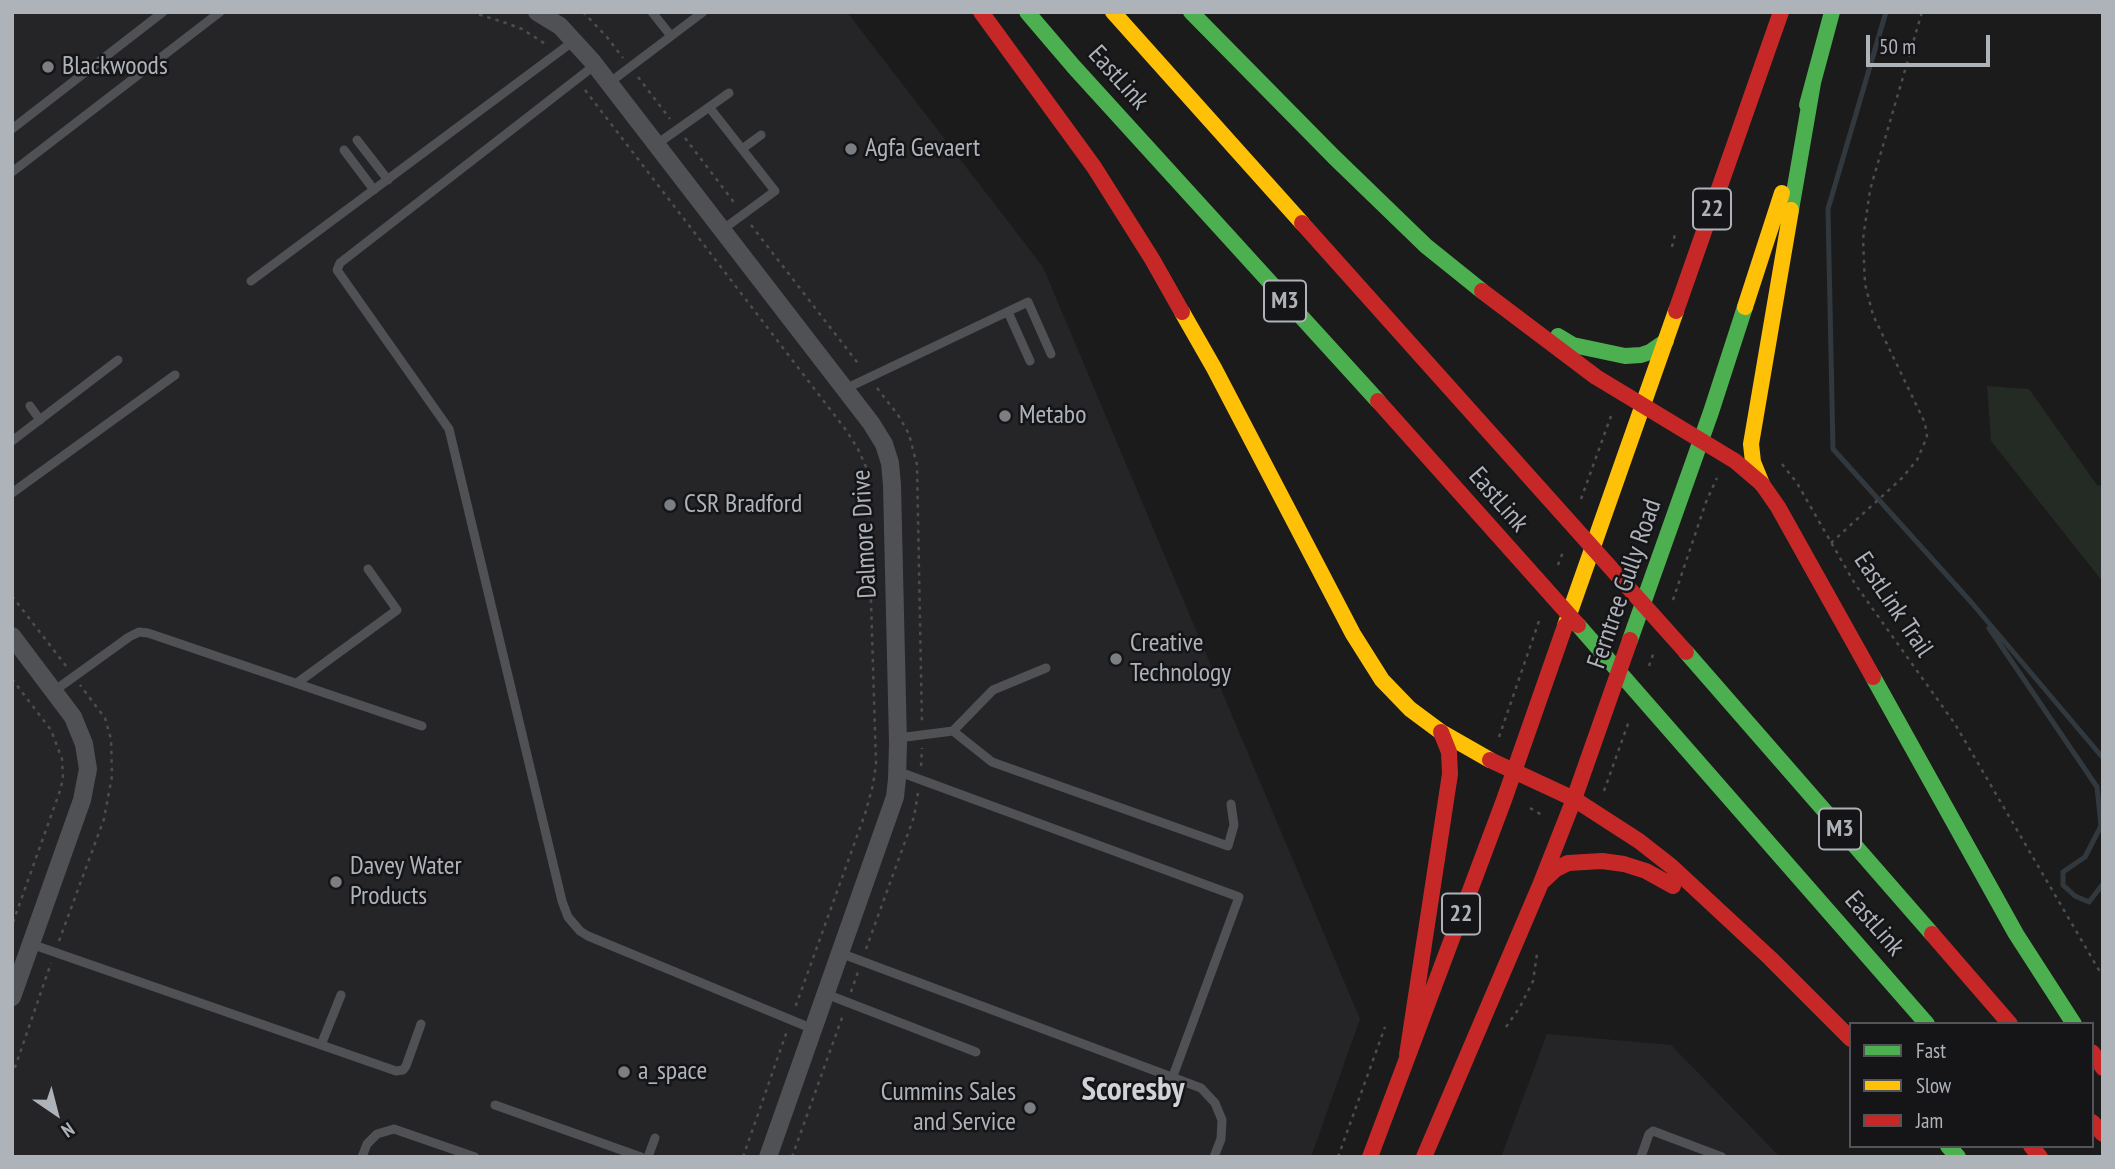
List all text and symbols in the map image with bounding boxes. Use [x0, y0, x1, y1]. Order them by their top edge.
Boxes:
scale bar [1870, 21, 1994, 65]
text: 50 m [1879, 33, 1916, 60]
street label: EastLink [1081, 40, 1155, 116]
place label: Blackwoods [62, 51, 168, 83]
marker: Blackwoods [40, 59, 56, 75]
place label: Agfa Gevaert [865, 133, 980, 165]
marker: Agfa Gevaert [843, 141, 859, 157]
road number: 22 [1693, 188, 1731, 230]
road number: M3 [1264, 280, 1306, 322]
place label: Metabo [1019, 400, 1086, 432]
marker: Metabo [997, 408, 1013, 424]
street label: EastLink [1461, 461, 1535, 539]
street label: Dalmore Drive [846, 469, 884, 599]
place label: CSR Bradford [684, 489, 802, 521]
street label: Ferntree Gully Road [1581, 495, 1669, 673]
marker: CSR Bradford [662, 497, 678, 513]
street label: EastLink Trail [1847, 547, 1939, 663]
place label: Creative Technology [1130, 628, 1231, 690]
marker: Creative Technology [1108, 651, 1124, 667]
road number: M3 [1819, 808, 1861, 850]
place label: Davey Water Products [350, 851, 462, 912]
marker: Davey Water Products [328, 874, 344, 890]
street label: EastLink [1837, 885, 1911, 963]
road number: 22 [1442, 894, 1480, 934]
legend [1849, 1022, 2094, 1148]
text: Fast [1916, 1037, 1946, 1064]
place label: a_space [638, 1056, 707, 1088]
marker: a_space [616, 1064, 632, 1080]
district label: Scoresby [1081, 1071, 1185, 1111]
text: Slow [1916, 1072, 1951, 1099]
place label: Cummins Sales and Service [881, 1077, 1016, 1138]
north arrow [21, 1078, 91, 1148]
marker: Cummins Sales and Service [1022, 1100, 1038, 1116]
text: Jam [1916, 1107, 1943, 1134]
text: N [57, 1117, 79, 1143]

